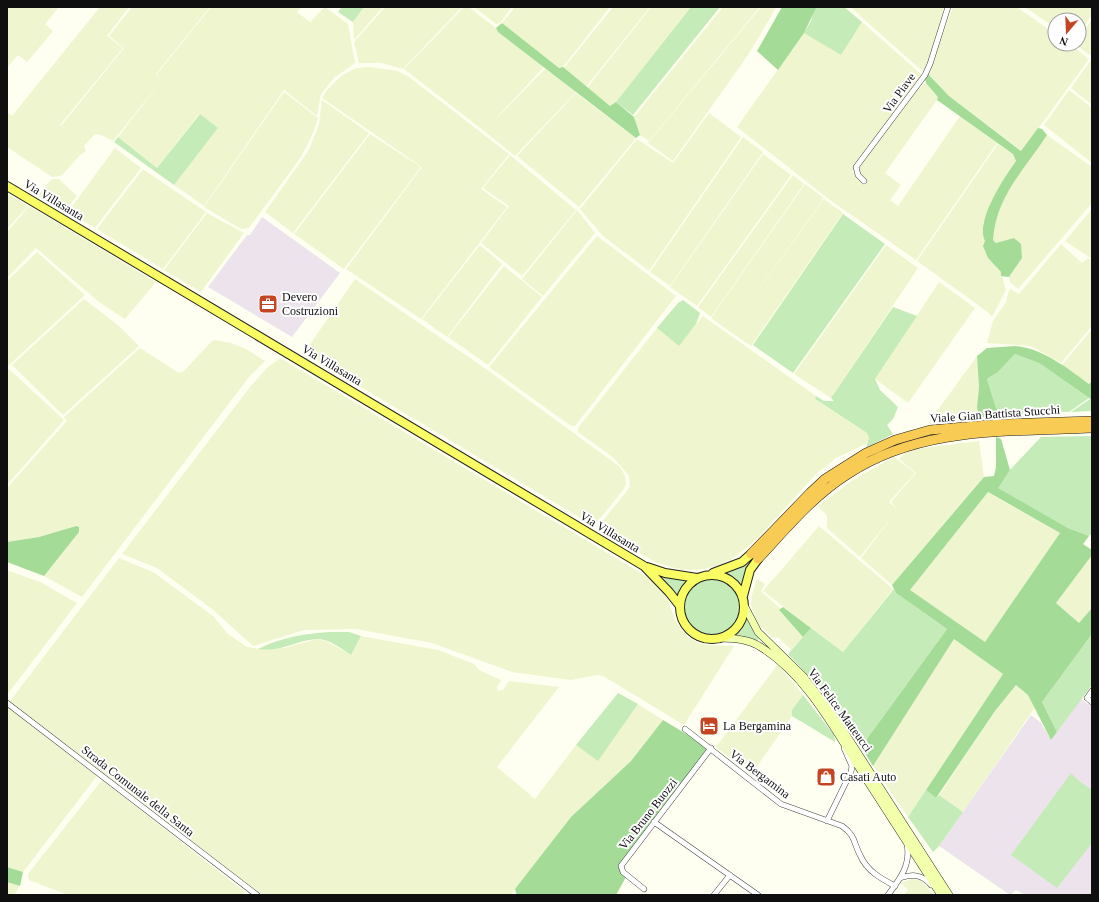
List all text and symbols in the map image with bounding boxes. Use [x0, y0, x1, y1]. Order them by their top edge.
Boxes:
north arrow [1047, 12, 1087, 52]
text: N [1058, 34, 1069, 48]
street label: Via Piave [880, 70, 918, 116]
street label: Via Villasanta [22, 177, 87, 224]
place label: Devero Costruzioni [282, 290, 339, 318]
office icon: Devero Costruzioni [257, 293, 279, 315]
street label: Via Villasanta [300, 342, 365, 389]
street label: Viale Gian Battista Stucchi [930, 402, 1061, 426]
street label: Via Villasanta [578, 509, 643, 556]
street label: Via Felice Matteucci [805, 665, 875, 755]
hotel icon: La Bergamina [698, 715, 720, 737]
place label: La Bergamina [723, 719, 792, 733]
street label: Strada Comunale della Santa [79, 743, 198, 840]
street label: Via Bergamina [727, 747, 794, 802]
shop icon: Casati Auto [815, 766, 837, 788]
place label: Casati Auto [840, 770, 896, 784]
street label: Via Bruno Buozzi [616, 775, 681, 852]

